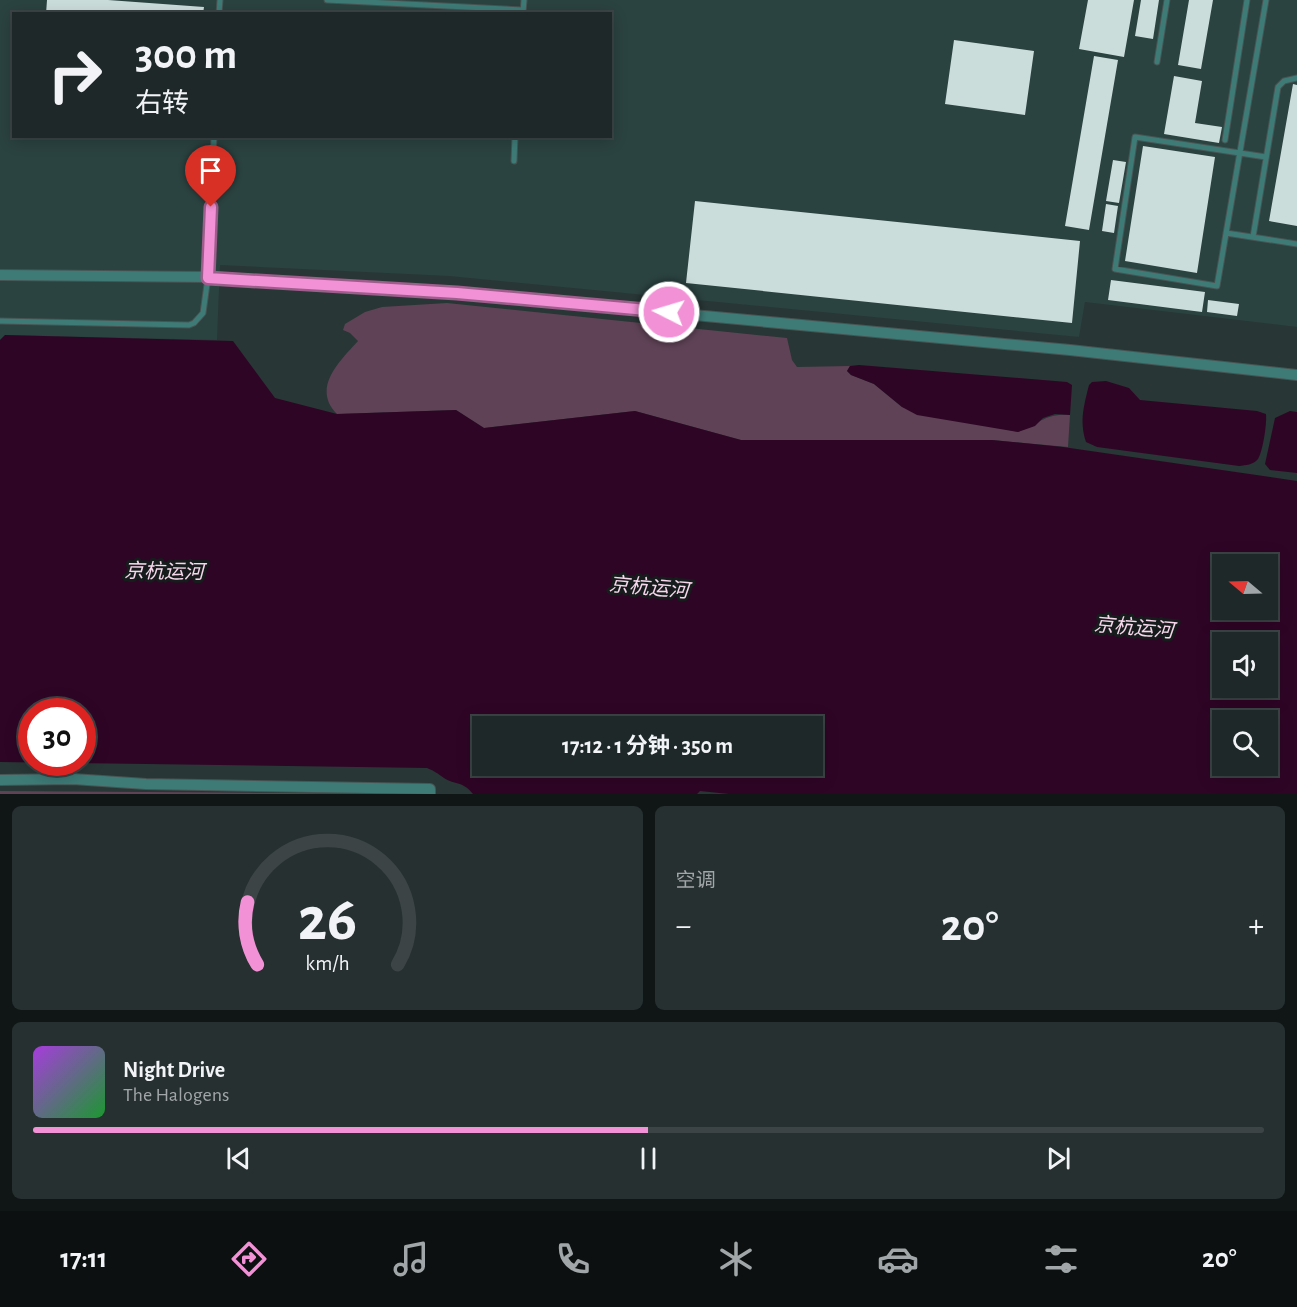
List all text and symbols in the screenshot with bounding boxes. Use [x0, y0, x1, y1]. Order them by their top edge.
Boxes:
text: 300 m [135, 34, 237, 76]
icon: right [36, 36, 114, 114]
text: 右转 [135, 90, 189, 117]
pin [185, 145, 236, 207]
icon: arrive [194, 154, 227, 187]
position arrow [637, 280, 701, 344]
north arrow [1212, 554, 1278, 620]
map controls [1212, 554, 1278, 776]
water label: 京杭运河 [124, 560, 208, 583]
water label: 京杭运河 [608, 574, 694, 602]
water label: 京杭运河 [1093, 614, 1179, 642]
button: sound [1212, 632, 1278, 698]
speed limit sign: 30 [18, 698, 96, 776]
button: search [1212, 710, 1278, 776]
text: 17:12 · 1 分钟 · 350 m [562, 735, 733, 757]
text: 空调 [676, 871, 716, 891]
text: 26 [297, 889, 357, 951]
text: 20° [941, 904, 999, 949]
text: − [676, 910, 691, 943]
text: + [1248, 910, 1264, 943]
text: km/h [305, 953, 349, 974]
text: Night Drive [123, 1059, 225, 1081]
text: The Halogens [123, 1085, 229, 1105]
icon: previous [222, 1142, 255, 1175]
icon: pause [632, 1142, 665, 1175]
icon: next [1042, 1142, 1075, 1175]
icon: directions [228, 1238, 270, 1280]
icon: music [390, 1238, 432, 1280]
icon: phone [552, 1238, 594, 1280]
icon: climate [715, 1238, 757, 1280]
icon: car [877, 1238, 919, 1280]
icon: filters [1040, 1238, 1082, 1280]
text: 17:11 [60, 1245, 107, 1272]
text: 20° [1202, 1245, 1237, 1272]

